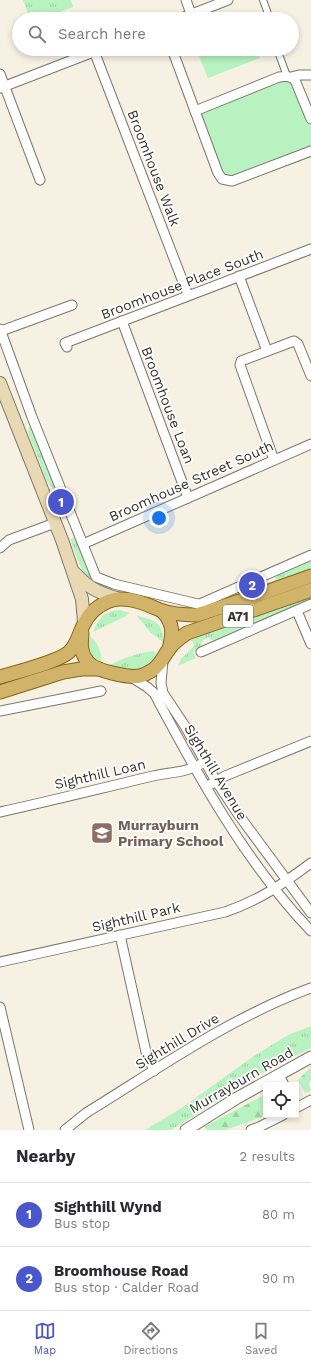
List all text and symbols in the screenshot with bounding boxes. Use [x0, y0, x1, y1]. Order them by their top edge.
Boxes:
search box [12, 12, 299, 56]
icon: search [26, 23, 48, 45]
text: Search here [58, 25, 146, 43]
street label: Broomhouse Walk [124, 108, 184, 229]
street label: Broomhouse Place South [99, 246, 265, 322]
street label: Broomhouse Loan [138, 344, 198, 466]
street label: Broomhouse Street South [106, 437, 276, 525]
pin: 1 [48, 487, 74, 517]
your location [149, 508, 169, 528]
pin: 2 [239, 570, 265, 600]
road number: A71 [223, 605, 253, 627]
street label: Sighthill Avenue [181, 721, 251, 823]
street label: Sighthill Loan [53, 756, 147, 792]
place label: Murrayburn Primary School [118, 817, 224, 849]
school or university icon: Murrayburn Primary School [89, 820, 115, 846]
street label: Sighthill Park [90, 899, 182, 935]
street label: Sighthill Drive [132, 1010, 222, 1072]
street label: Murrayburn Road [186, 1044, 296, 1116]
map controls [263, 1082, 299, 1118]
button: locate [263, 1082, 299, 1118]
text: Nearby [16, 1146, 75, 1166]
text: 2 results [240, 1149, 295, 1164]
text: Sighthill Wynd [54, 1198, 162, 1216]
text: 1 [26, 1207, 32, 1222]
text: 80 m [262, 1207, 295, 1222]
text: Bus stop [54, 1216, 110, 1231]
text: Broomhouse Road [54, 1262, 188, 1280]
text: 2 [25, 1271, 33, 1286]
text: 90 m [262, 1271, 295, 1286]
text: Bus stop · Calder Road [54, 1280, 199, 1295]
tab: Map [34, 1320, 56, 1357]
tab: Directions [124, 1320, 178, 1357]
tab: Saved [245, 1320, 277, 1357]

